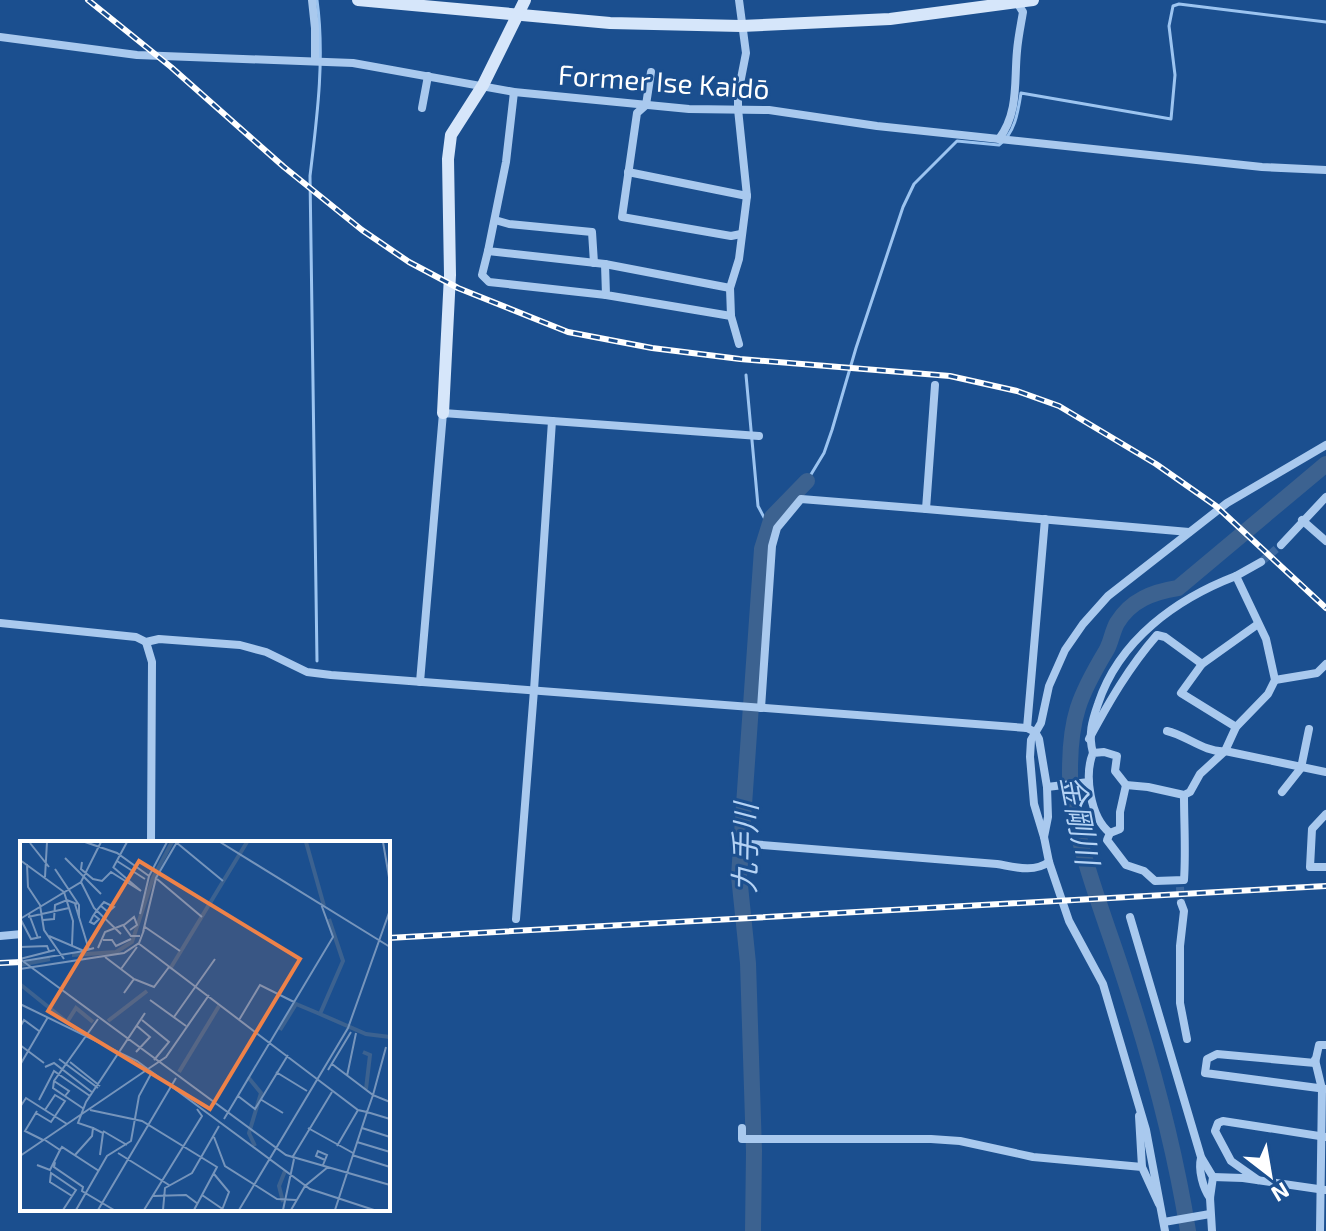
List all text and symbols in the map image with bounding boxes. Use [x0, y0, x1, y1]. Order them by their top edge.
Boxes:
street label: Former Ise Kaidō [557, 57, 771, 105]
water label: 金剛川 [1055, 772, 1108, 871]
water label: 九手川 [725, 800, 763, 893]
inset map [20, 841, 390, 1211]
north arrow [1230, 1135, 1310, 1215]
text: N [1267, 1178, 1294, 1208]

